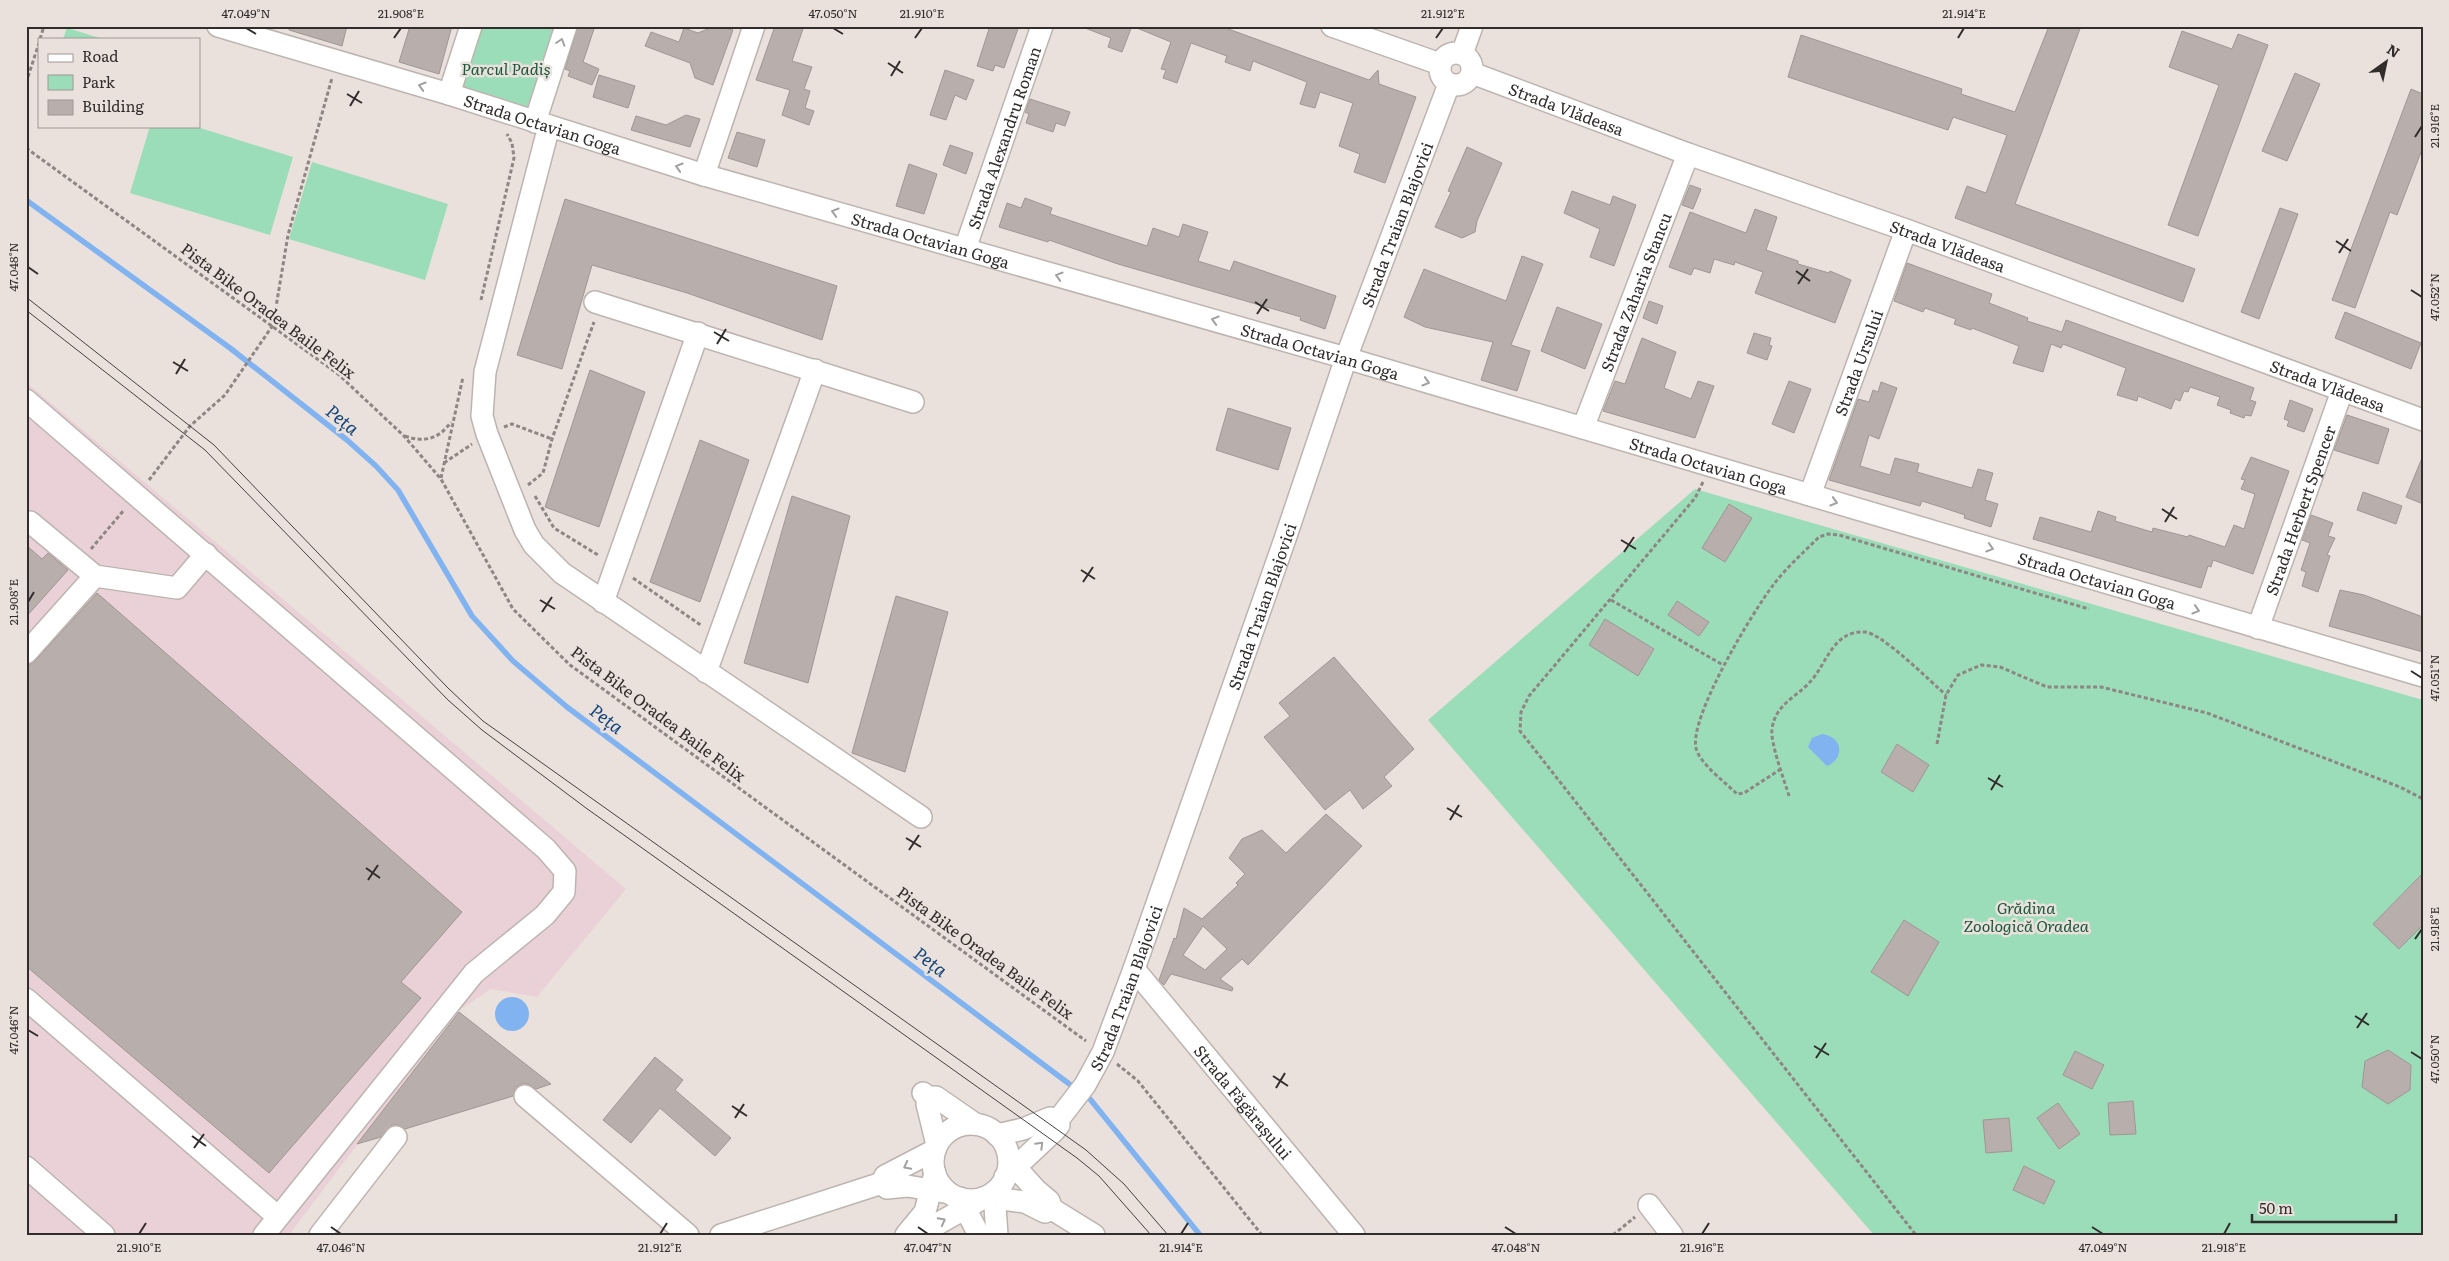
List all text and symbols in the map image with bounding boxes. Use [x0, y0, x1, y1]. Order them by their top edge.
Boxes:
text: 47.049°N [222, 4, 270, 22]
text: 21.908°E [378, 4, 425, 22]
text: 47.050°N [808, 4, 858, 22]
text: 21.910°E [900, 4, 945, 22]
text: 21.912°E [1421, 4, 1465, 22]
text: 21.914°E [1942, 4, 1986, 22]
legend [38, 38, 200, 128]
one-way arrow [555, 38, 565, 47]
north arrow [2362, 38, 2412, 88]
text: N [2383, 39, 2404, 62]
street label: Strada Alexandru Roman [961, 42, 1046, 232]
text: Road [82, 44, 118, 67]
park label: Parcul Padiș [461, 56, 551, 80]
text: Park [82, 70, 116, 93]
street label: Strada Vlădeasa [1506, 76, 1628, 141]
one-way arrow [418, 82, 426, 92]
street label: Strada Octavian Goga [461, 88, 625, 160]
text: Building [82, 94, 144, 117]
text: 21.916°E [2425, 104, 2443, 148]
street label: Strada Traian Blajovici [1354, 138, 1438, 311]
one-way arrow [675, 162, 684, 172]
street label: Strada Octavian Goga [849, 206, 1013, 274]
one-way arrow [831, 207, 840, 217]
street label: Strada Zaharia Stancu [1594, 208, 1677, 375]
street label: Strada Vlădeasa [1887, 213, 2009, 278]
street label: Pista Bike Oradea Baile Felix [177, 236, 362, 384]
text: 47.048°N [4, 242, 22, 292]
one-way arrow [1055, 271, 1063, 281]
text: 47.052°N [2425, 273, 2443, 321]
street label: Strada Ursului [1828, 306, 1888, 419]
one-way arrow [1211, 316, 1219, 326]
street label: Strada Octavian Goga [1238, 317, 1402, 385]
street label: Strada Vlădeasa [2267, 353, 2389, 417]
one-way arrow [1422, 376, 1430, 386]
water label: Peța [320, 397, 366, 441]
street label: Strada Herbert Spencer [2259, 421, 2341, 598]
street label: Strada Octavian Goga [1627, 430, 1791, 500]
one-way arrow [1829, 497, 1837, 507]
street label: Strada Traian Blajovici [1221, 520, 1302, 693]
one-way arrow [1985, 543, 1993, 553]
street label: Strada Octavian Goga [2015, 545, 2179, 615]
text: 21.908°E [4, 578, 22, 625]
one-way arrow [2191, 604, 2199, 614]
street label: Pista Bike Oradea Baile Felix [567, 639, 752, 787]
text: 47.051°N [2425, 655, 2443, 701]
water label: Peța [584, 696, 630, 740]
street label: Pista Bike Oradea Baile Felix [893, 880, 1080, 1025]
park label: Grădina Zoologică Oradea [1963, 895, 2090, 937]
street label: Strada Traian Blajovici [1083, 902, 1168, 1075]
text: 21.918°E [2425, 906, 2443, 951]
water label: Peța [908, 939, 954, 983]
text: 47.046°N [4, 1005, 22, 1055]
text: 47.050°N [2425, 1034, 2443, 1084]
street label: Strada Făgărașului [1189, 1039, 1298, 1164]
one-way arrow [1034, 1142, 1043, 1151]
one-way arrow [904, 1160, 913, 1170]
scale bar [2252, 1191, 2395, 1223]
text: 50 m [2259, 1196, 2293, 1219]
one-way arrow [937, 1217, 946, 1227]
text: 21.910°E [117, 1238, 162, 1256]
text: 47.046°N [316, 1238, 366, 1256]
text: 21.912°E [638, 1238, 682, 1256]
text: 47.047°N [904, 1238, 952, 1256]
text: 21.914°E [1159, 1238, 1203, 1256]
text: 47.048°N [1491, 1238, 1541, 1256]
text: 21.916°E [1680, 1238, 1724, 1256]
text: 47.049°N [2079, 1238, 2127, 1256]
text: 21.918°E [2202, 1238, 2247, 1256]

